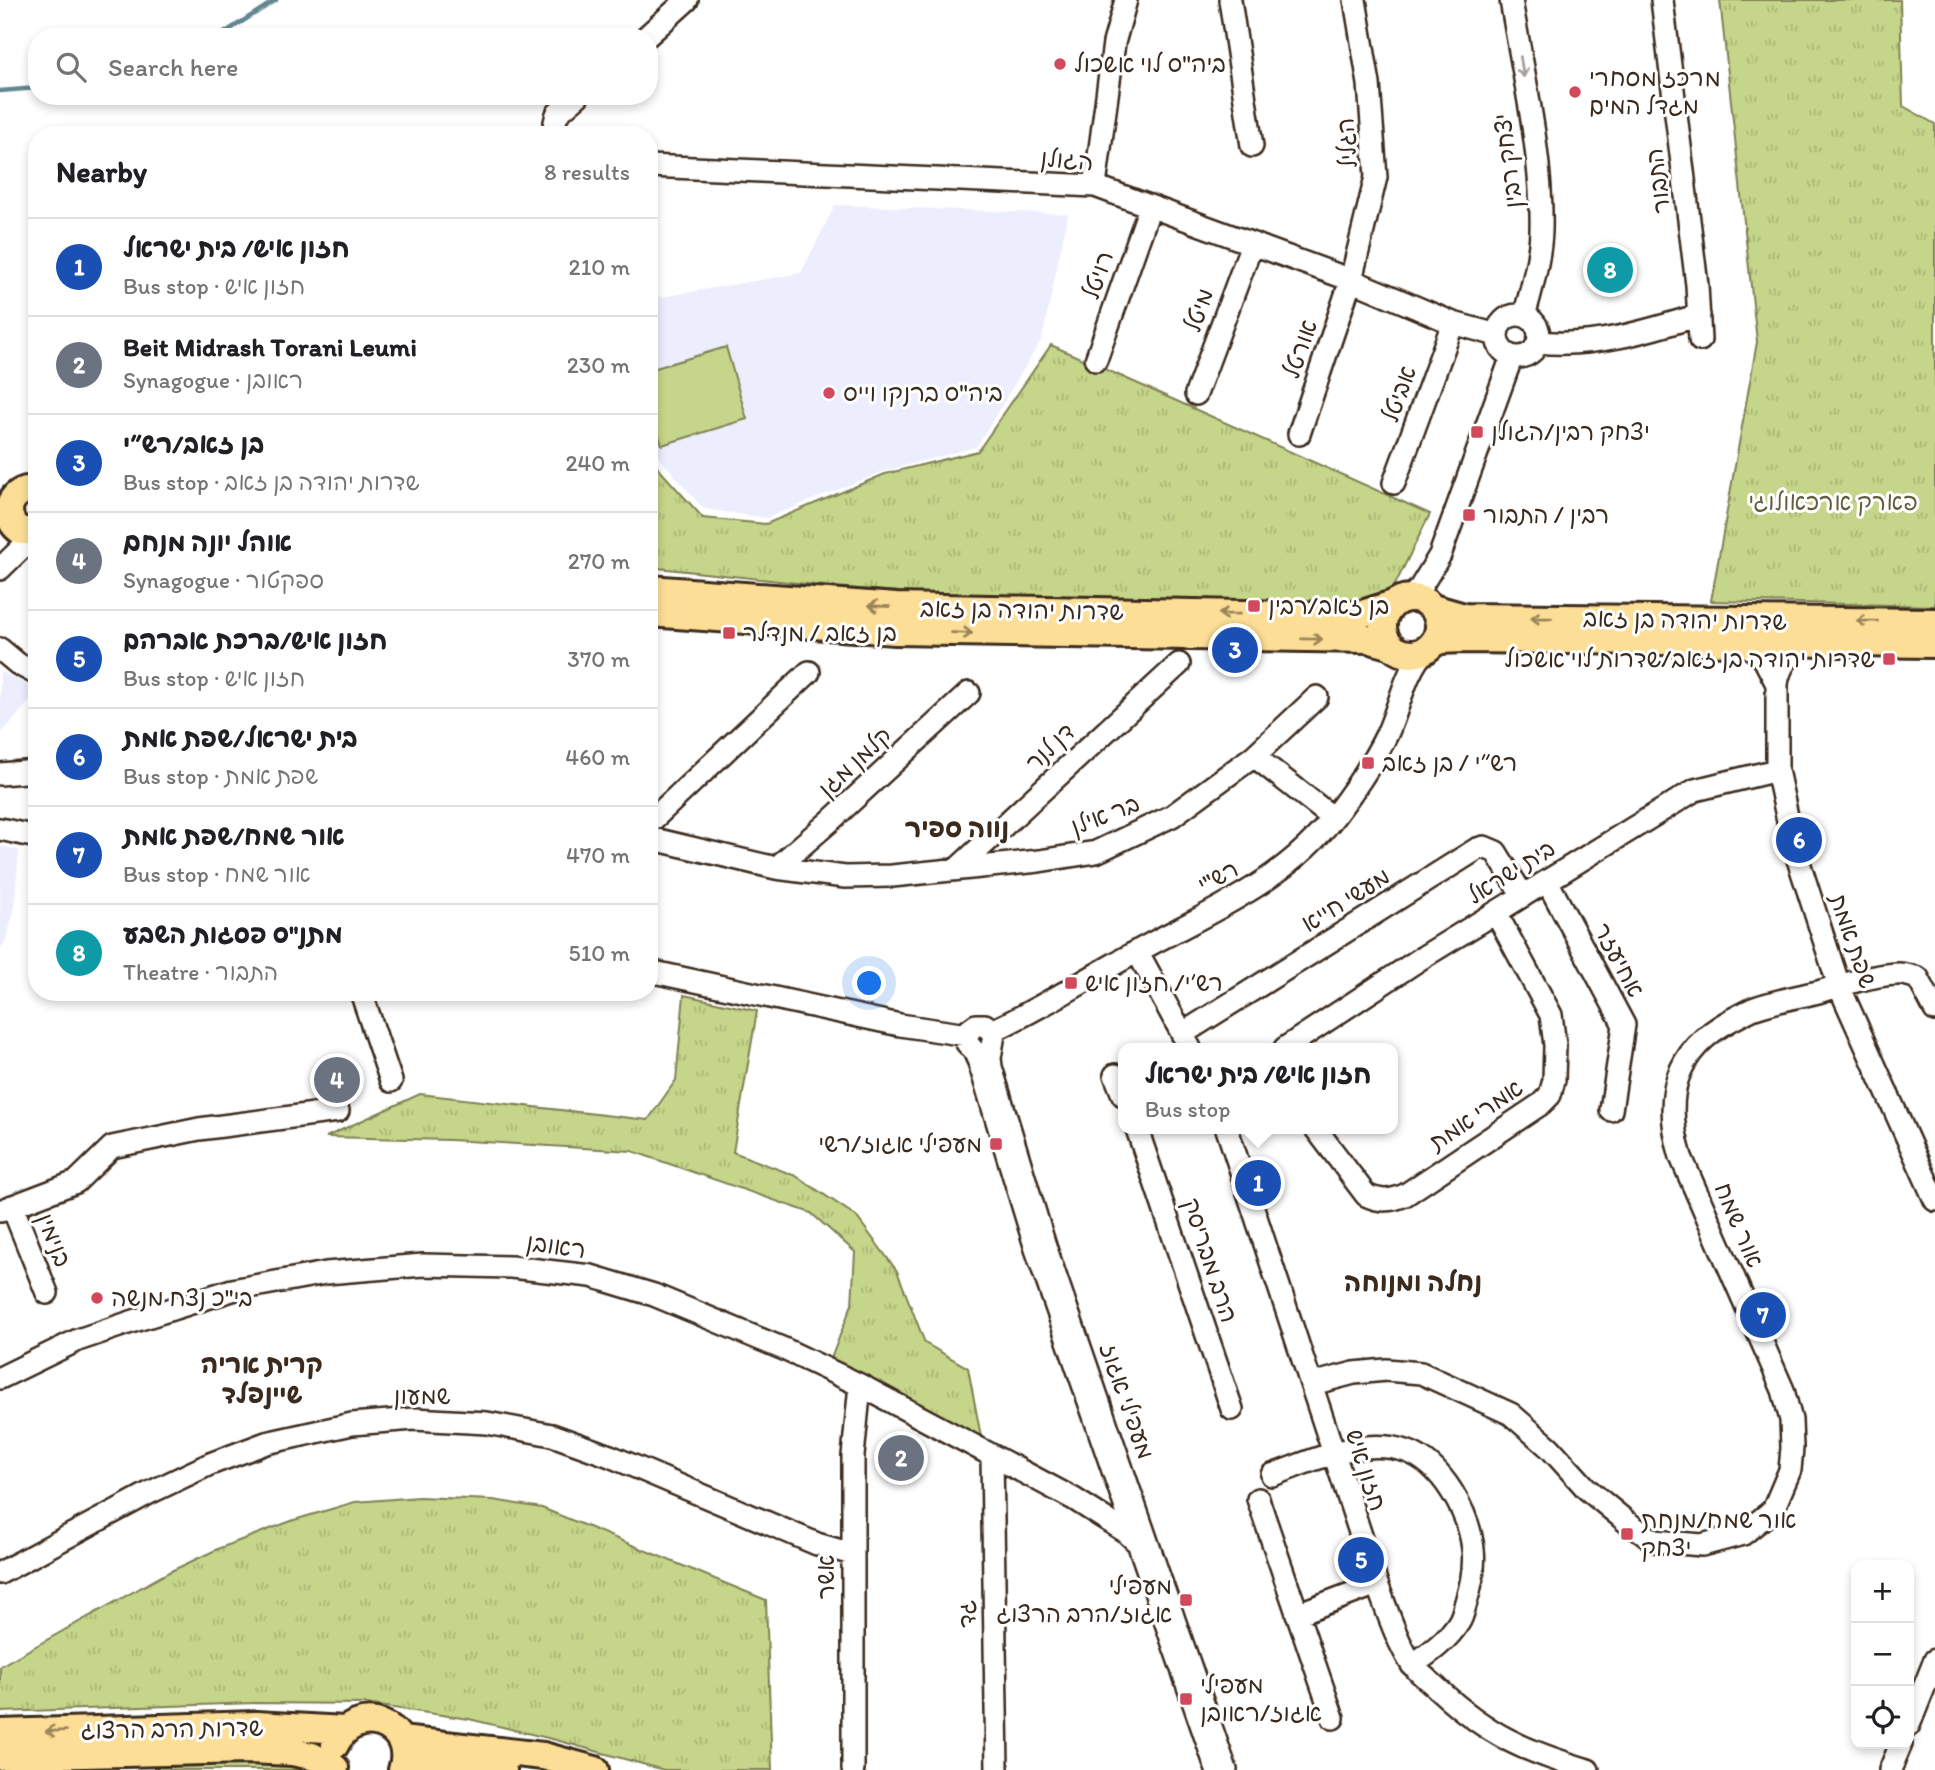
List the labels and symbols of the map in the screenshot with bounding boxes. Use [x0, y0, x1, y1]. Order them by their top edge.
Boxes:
place label: ביה"ס לוי אשכול [1074, 49, 1226, 78]
one-way arrow [1516, 55, 1529, 78]
marker: ביה"ס לוי אשכול [1052, 56, 1068, 72]
place label: מרכז מסחרי מגדל המים [1589, 63, 1721, 120]
marker: מרכז מסחרי מגדל המים [1567, 84, 1583, 100]
street label: יצחק רבין [1487, 112, 1528, 210]
street label: הגליל [1330, 117, 1363, 169]
street label: הגולן [1039, 143, 1095, 176]
street label: התבור [1639, 147, 1676, 215]
pin: 8 [1587, 244, 1633, 296]
street label: רויטל [1076, 247, 1119, 303]
street label: מיטל [1177, 284, 1220, 336]
street label: אורטל [1276, 316, 1323, 382]
street label: אביטל [1375, 362, 1422, 426]
place label: ביה"ס ברנקו וייס [843, 378, 1003, 407]
marker: ביה"ס ברנקו וייס [821, 385, 837, 401]
place label: יצחק רבין/הגולן [1491, 417, 1650, 446]
marker: יצחק רבין/הגולן [1469, 424, 1485, 440]
park label: פארק ארכאולוגי [1748, 487, 1918, 516]
place label: רבין / התבור [1483, 500, 1609, 529]
marker: רבין / התבור [1461, 507, 1477, 523]
place label: בן זאב/רבין [1268, 591, 1389, 620]
street label: שדרות יהודה בן זאב [920, 593, 1124, 626]
marker: בן זאב/רבין [1246, 598, 1262, 614]
one-way arrow [868, 600, 891, 613]
street label: שדרות יהודה בן זאב [1583, 603, 1787, 636]
one-way arrow [1218, 607, 1241, 621]
one-way arrow [1530, 611, 1553, 625]
one-way arrow [1856, 615, 1879, 628]
place label: בן זאב / מנדלר [743, 618, 897, 647]
pin: 3 [1212, 624, 1258, 676]
marker: בן זאב / מנדלר [721, 625, 737, 641]
one-way arrow [950, 626, 973, 640]
one-way arrow [1300, 632, 1323, 646]
place label: שדרות יהודה בן זאב/שדרות לוי אשכול [1504, 644, 1875, 673]
marker: שדרות יהודה בן זאב/שדרות לוי אשכול [1881, 651, 1897, 667]
street label: דן לנר [1019, 717, 1081, 777]
street label: קלמן מגן [812, 720, 898, 804]
place label: רש״י / בן זאב [1382, 748, 1517, 777]
marker: רש״י / בן זאב [1360, 755, 1376, 771]
street label: בר אילן [1066, 788, 1143, 841]
district label: נווה ספיר [905, 812, 1009, 844]
pin: 6 [1776, 814, 1822, 866]
street label: בית ישראל [1461, 833, 1560, 910]
street label: רש"י [1193, 854, 1243, 899]
street label: מעשי חייא [1296, 861, 1395, 938]
street label: שפת אמת [1823, 888, 1883, 992]
street label: אחיעזר [1588, 918, 1651, 1002]
your location [852, 966, 886, 1000]
place label: רש׳י/ חזון איש [1085, 968, 1223, 997]
marker: רש׳י/ חזון איש [1063, 975, 1079, 991]
pin: 4 [314, 1054, 360, 1106]
street label: אמרי אמת [1422, 1073, 1528, 1158]
place label: מעפילי אגוז/רשי [818, 1129, 982, 1158]
marker: מעפילי אגוז/רשי [988, 1136, 1004, 1152]
pin: 1 [1235, 1157, 1281, 1209]
street label: אור שמח [1709, 1178, 1770, 1272]
street label: הרב מבריסק [1176, 1194, 1244, 1326]
street label: בנימין [30, 1209, 78, 1271]
street label: ראובן [524, 1227, 588, 1264]
district label: נחלה ומנוחה [1344, 1266, 1482, 1298]
place label: בי"כ נצח מנשה [111, 1283, 253, 1312]
pin: 7 [1740, 1289, 1786, 1341]
marker: בי"כ נצח מנשה [89, 1290, 105, 1306]
street label: מעפילי אגוז [1094, 1339, 1161, 1463]
district label: קרית אריה שיינפלד [201, 1348, 323, 1410]
street label: שמעון [394, 1381, 450, 1410]
street label: חזון איש [1340, 1425, 1393, 1514]
pin: 2 [878, 1432, 924, 1484]
place label: אור שמח/מנחת יצחק [1641, 1505, 1796, 1562]
marker: אור שמח/מנחת יצחק [1619, 1526, 1635, 1542]
pin: 5 [1338, 1534, 1384, 1586]
street label: אשר [811, 1555, 840, 1599]
place label: מעפילי אגוז/הרב הרצוג [996, 1571, 1172, 1628]
marker: מעפילי אגוז/הרב הרצוג [1178, 1592, 1194, 1608]
street label: גד [952, 1599, 981, 1628]
place label: מעפילי אגוז/ראובן [1200, 1670, 1322, 1727]
marker: מעפילי אגוז/ראובן [1178, 1691, 1194, 1707]
street label: שדרות הרב הרצוג [80, 1712, 264, 1745]
one-way arrow [45, 1724, 68, 1738]

